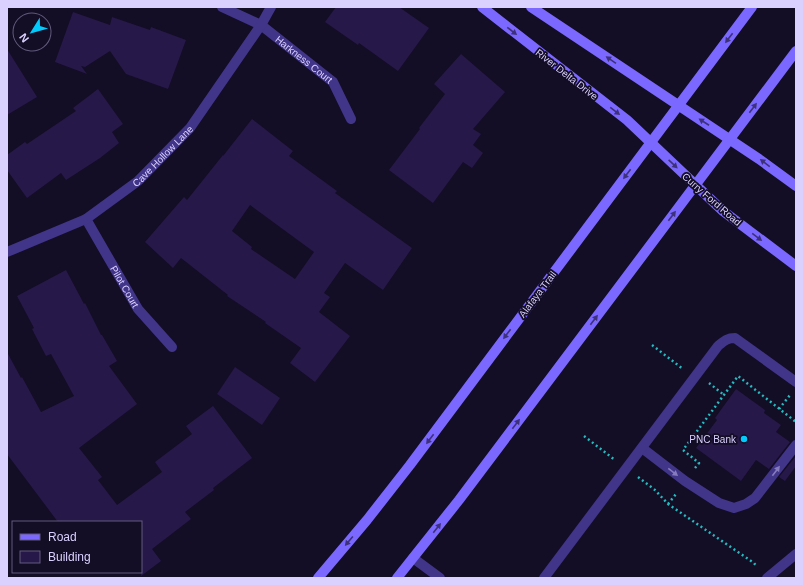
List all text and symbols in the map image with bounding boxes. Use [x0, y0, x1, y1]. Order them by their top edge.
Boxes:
north arrow [12, 12, 52, 52]
one-way arrow [507, 27, 518, 36]
text: N [17, 31, 31, 45]
one-way arrow [725, 33, 733, 44]
street label: Harkness Court [273, 34, 335, 86]
street label: River Delta Drive [534, 47, 600, 102]
one-way arrow [605, 57, 617, 64]
one-way arrow [749, 102, 758, 113]
one-way arrow [609, 107, 620, 115]
one-way arrow [699, 119, 710, 126]
street label: Cave Hollow Lane [130, 123, 196, 189]
one-way arrow [668, 159, 678, 169]
one-way arrow [759, 159, 770, 167]
one-way arrow [623, 169, 631, 179]
street label: Curry Ford Road [680, 171, 743, 228]
one-way arrow [668, 211, 676, 221]
one-way arrow [752, 233, 763, 241]
street label: Pilot Court [108, 264, 141, 310]
street label: Alafaya Trail [516, 269, 558, 320]
one-way arrow [590, 315, 598, 326]
one-way arrow [503, 329, 512, 340]
one-way arrow [512, 419, 520, 430]
one-way arrow [426, 433, 434, 444]
place label: PNC Bank [689, 434, 737, 445]
marker: PNC Bank [739, 434, 749, 444]
one-way arrow [772, 465, 781, 476]
one-way arrow [667, 467, 678, 476]
legend [12, 521, 142, 573]
one-way arrow [433, 522, 442, 533]
text: Road [48, 530, 77, 544]
one-way arrow [345, 536, 354, 546]
text: Building [48, 550, 91, 564]

